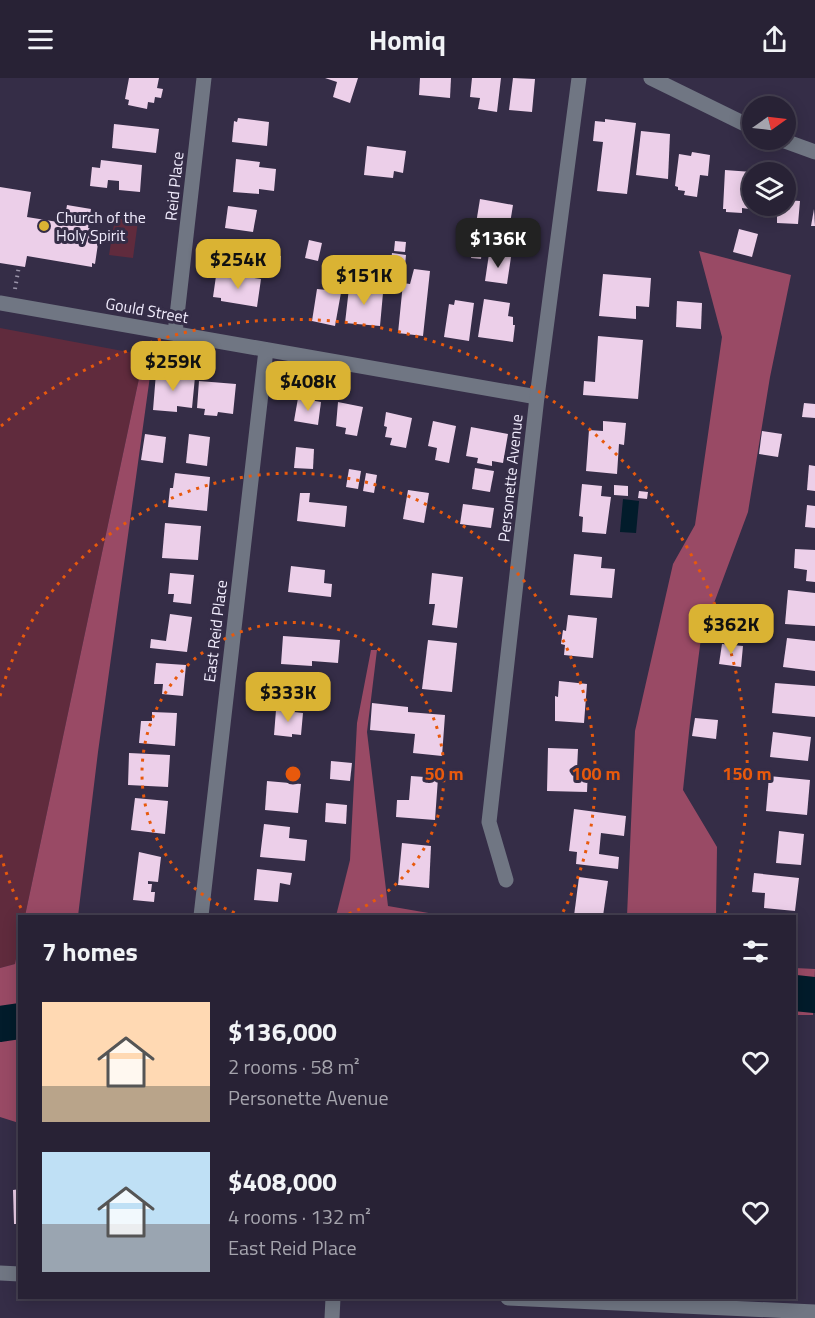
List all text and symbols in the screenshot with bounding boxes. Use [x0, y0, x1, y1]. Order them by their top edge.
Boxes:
text: Homiq [369, 19, 446, 60]
icon: menu [24, 23, 57, 56]
icon: share [758, 23, 791, 56]
north arrow [742, 96, 796, 150]
map controls [742, 96, 796, 216]
street label: Reid Place [158, 150, 190, 222]
button: layers [742, 162, 796, 216]
place label: Church of the Holy Spirit [56, 205, 146, 247]
pin: $136K [456, 218, 540, 269]
marker: Church of the Holy Spirit [37, 219, 51, 233]
text: $136K [470, 222, 526, 253]
pin: $254K [196, 239, 280, 290]
text: $254K [210, 243, 266, 274]
pin: $151K [322, 255, 406, 306]
text: $151K [336, 259, 392, 290]
street label: Gould Street [104, 291, 191, 329]
pin: $259K [131, 341, 215, 392]
text: $259K [145, 345, 201, 376]
pin: $408K [266, 361, 350, 412]
text: $408K [280, 365, 336, 396]
street label: Personette Avenue [491, 413, 529, 543]
street label: East Reid Place [197, 578, 233, 684]
pin: $362K [689, 604, 773, 655]
text: $362K [703, 608, 759, 639]
pin: $333K [246, 672, 330, 723]
text: $333K [260, 676, 316, 707]
text: 50 m [424, 760, 464, 787]
text: 100 m [571, 760, 621, 787]
text: 150 m [722, 760, 772, 787]
centre of rings [283, 764, 303, 784]
text: 7 homes [42, 932, 138, 971]
icon: filters [739, 935, 772, 968]
text: $136,000 [228, 1012, 337, 1051]
icon: home [90, 1026, 162, 1098]
icon: heart [739, 1046, 772, 1079]
text: 2 rooms · 58 m² [228, 1051, 360, 1082]
text: Personette Avenue [228, 1082, 389, 1113]
text: $408,000 [228, 1162, 337, 1201]
icon: home [90, 1176, 162, 1248]
icon: heart [739, 1196, 772, 1229]
text: 4 rooms · 132 m² [228, 1201, 371, 1232]
text: East Reid Place [228, 1232, 357, 1263]

